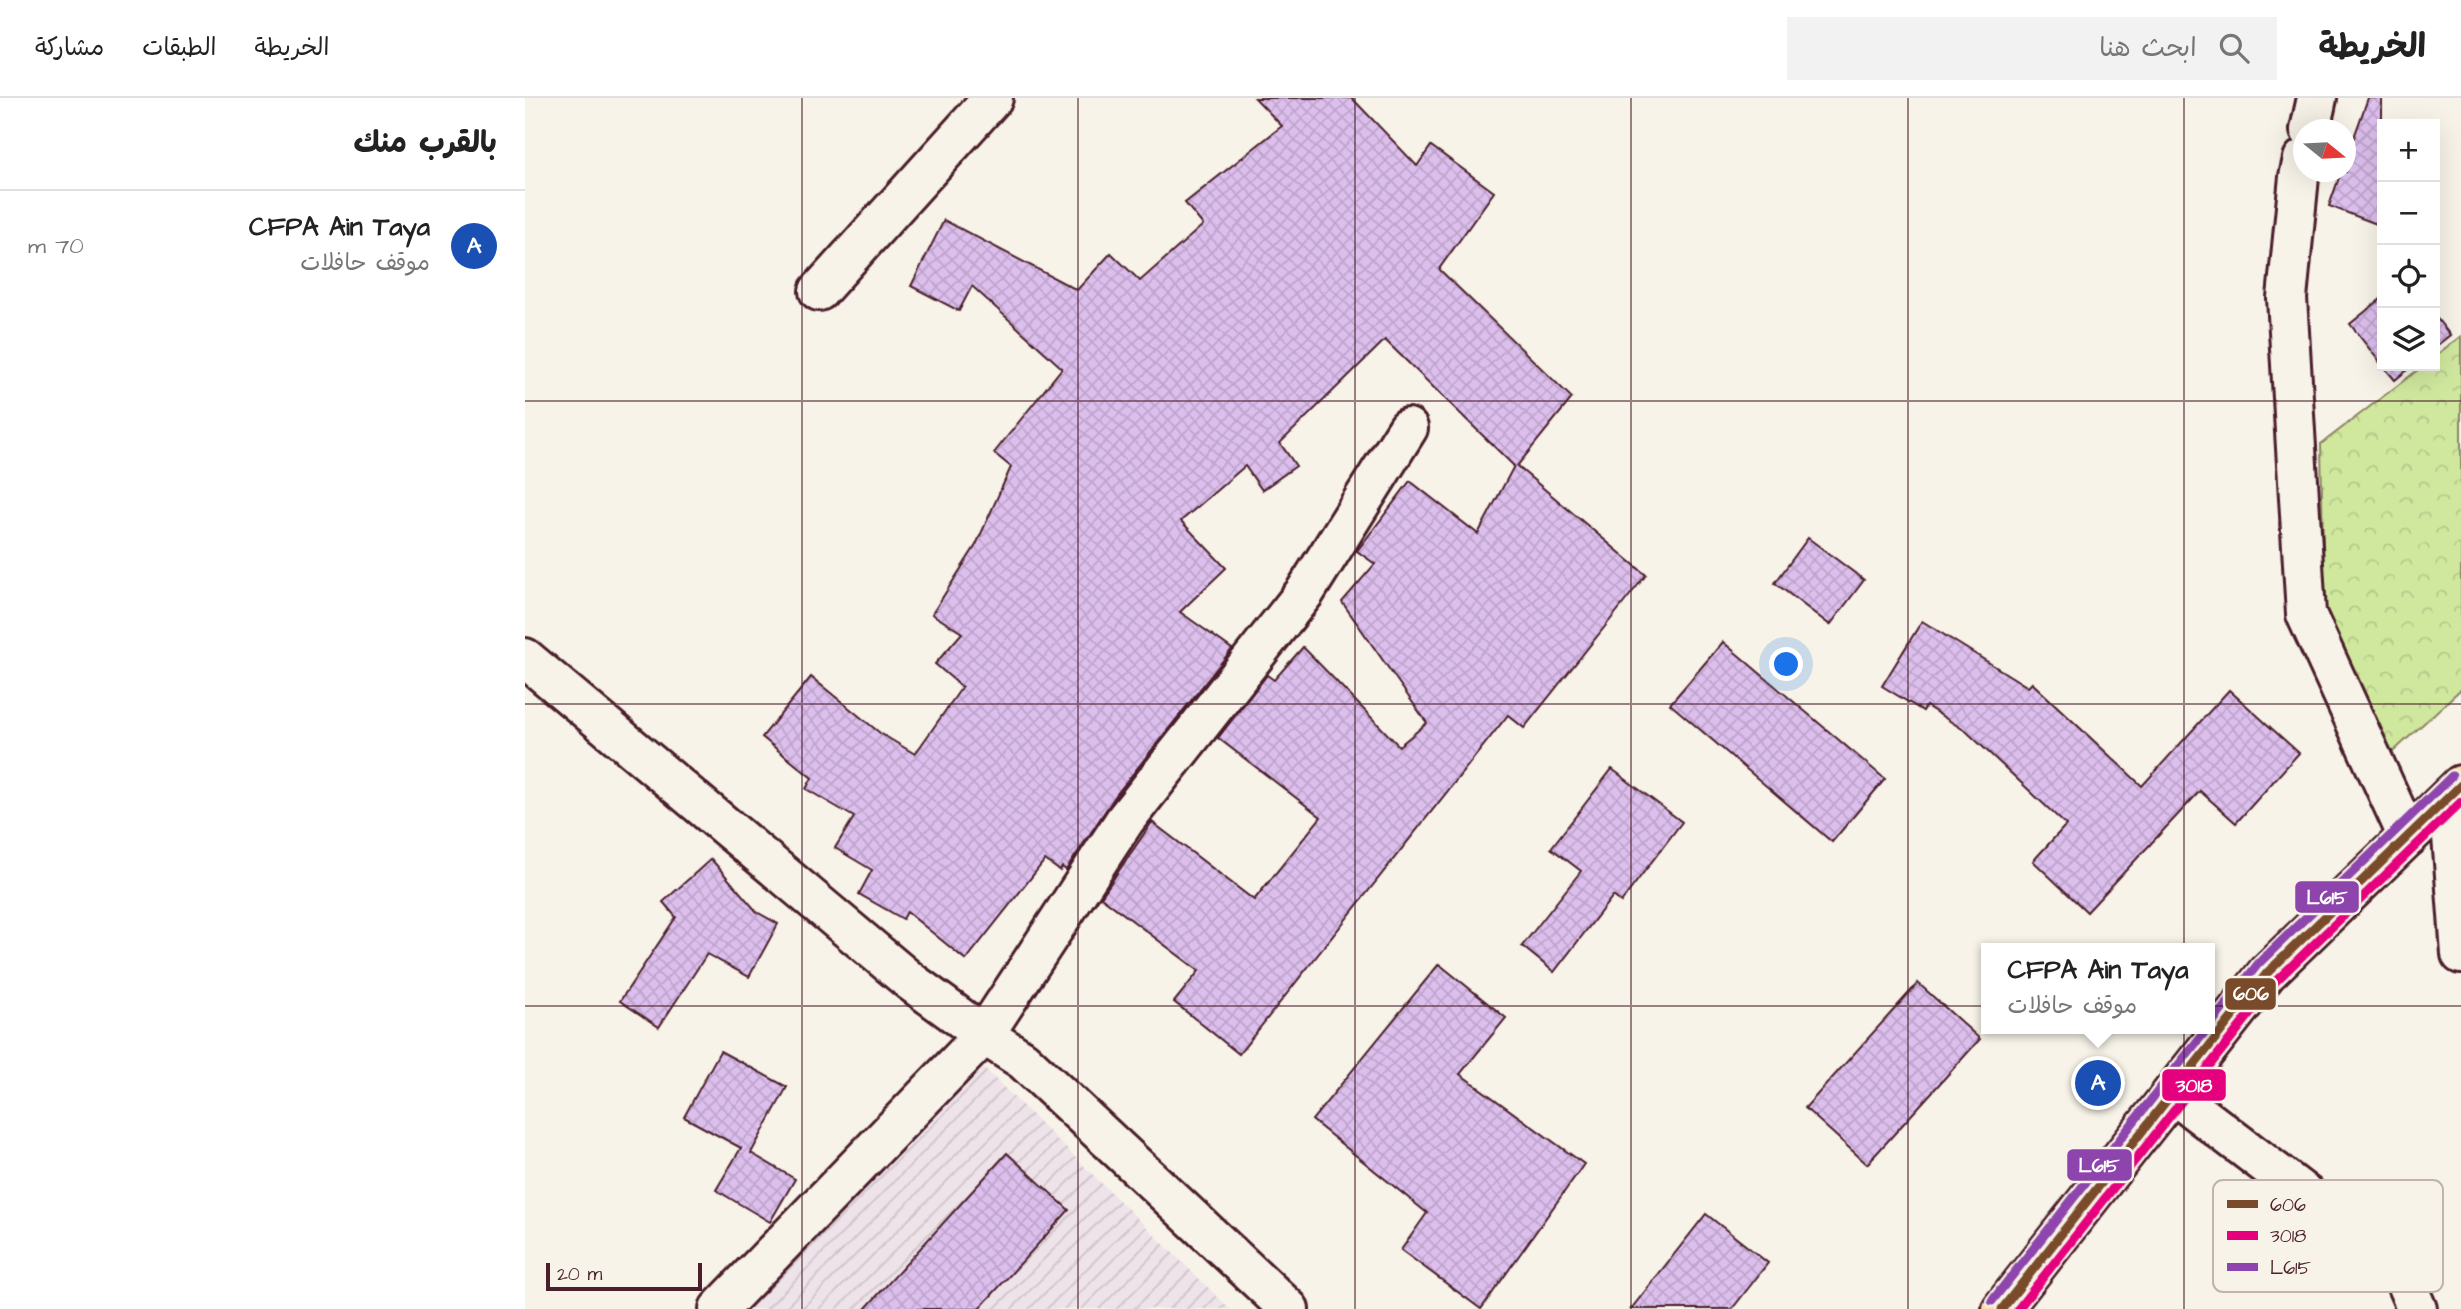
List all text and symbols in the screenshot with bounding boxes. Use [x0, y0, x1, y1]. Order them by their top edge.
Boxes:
search box [1787, 17, 2277, 80]
text: الخريطة [2319, 24, 2426, 70]
icon: search [2215, 29, 2253, 67]
text: ابحث هنا [2099, 30, 2197, 66]
text: مشاركة [35, 31, 104, 65]
text: الطبقات [142, 31, 217, 65]
text: الخريطة [255, 31, 329, 65]
north arrow [2293, 119, 2356, 182]
map controls [2377, 119, 2440, 371]
button: + [2377, 119, 2440, 182]
text: بالقرب منك [353, 122, 497, 164]
button: − [2377, 182, 2440, 245]
text: CFPA Ain Taya [249, 209, 430, 245]
text: 70 m [28, 230, 84, 262]
text: A [467, 230, 481, 262]
button: locate [2377, 245, 2440, 308]
text: موقف حافلات [300, 247, 430, 279]
button: layers [2377, 308, 2440, 371]
your location [1769, 647, 1803, 681]
line badge: L615 [2294, 880, 2360, 914]
text: L615 [2307, 885, 2348, 912]
popup [1981, 943, 2215, 1034]
text: CFPA Ain Taya [2008, 952, 2188, 988]
line badge: 606 [2224, 977, 2277, 1011]
text: 606 [2233, 981, 2269, 1008]
text: موقف حافلات [2008, 990, 2137, 1022]
pin: A [2075, 1057, 2121, 1109]
line badge: 3018 [2161, 1068, 2227, 1102]
text: 3018 [2175, 1073, 2213, 1100]
line badge: L615 [2066, 1148, 2133, 1182]
text: L615 [2079, 1153, 2120, 1180]
legend [2213, 1180, 2443, 1292]
text: 606 [2270, 1192, 2306, 1219]
text: 3018 [2270, 1223, 2306, 1250]
text: L615 [2270, 1255, 2311, 1282]
scale bar [546, 1260, 702, 1292]
text: 20 m [557, 1261, 602, 1288]

